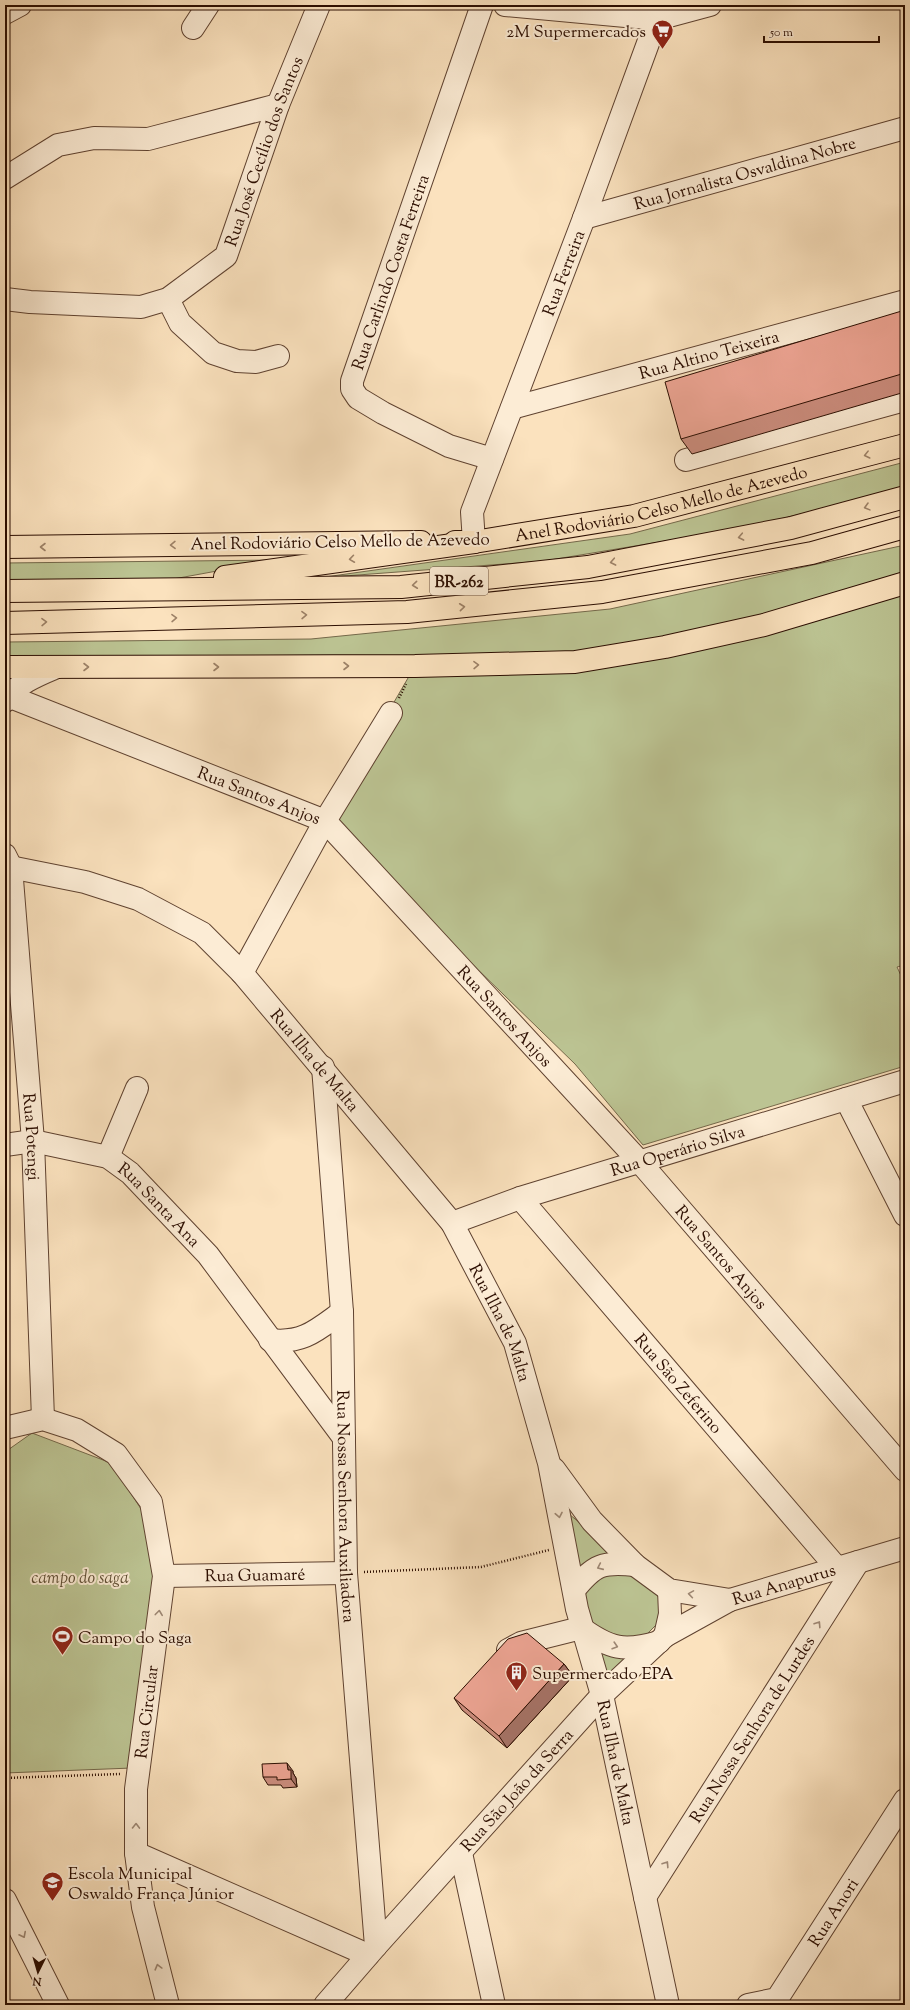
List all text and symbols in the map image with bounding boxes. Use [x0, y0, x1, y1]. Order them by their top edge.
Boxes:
supermarket icon: 2M Supermercados [649, 18, 675, 51]
scale bar [764, 18, 879, 44]
place label: 2M Supermercados [506, 21, 646, 45]
text: 50 m [769, 24, 793, 42]
street label: Rua José Cecílio dos Santos [220, 53, 311, 250]
street label: Rua Jornalista Osvaldina Nobre [632, 132, 859, 217]
street label: Rua Carlindo Costa Ferreira [347, 172, 437, 374]
street label: Rua Ferreira [538, 227, 592, 320]
street label: Rua Altino Teixeira [637, 326, 782, 387]
one-way arrow [864, 450, 870, 458]
street label: Anel Rodoviário Celso Mello de Azevedo [513, 461, 810, 549]
one-way arrow [864, 502, 871, 511]
street label: Anel Rodoviário Celso Mello de Azevedo [190, 528, 490, 558]
one-way arrow [738, 533, 744, 541]
one-way arrow [170, 541, 176, 549]
one-way arrow [40, 543, 46, 551]
one-way arrow [349, 554, 355, 563]
one-way arrow [610, 557, 616, 566]
road number: BR-262 [430, 567, 488, 595]
one-way arrow [412, 580, 418, 589]
one-way arrow [459, 602, 465, 611]
one-way arrow [301, 611, 307, 619]
one-way arrow [171, 614, 177, 623]
one-way arrow [41, 618, 47, 626]
one-way arrow [473, 660, 479, 669]
one-way arrow [343, 662, 349, 670]
one-way arrow [83, 663, 89, 671]
one-way arrow [213, 663, 219, 671]
street label: Rua Santos Anjos [193, 762, 324, 832]
street label: Rua Santos Anjos [450, 961, 557, 1074]
street label: Rua Ilha de Malta [263, 1005, 364, 1118]
street label: Rua Potengi [15, 1092, 44, 1181]
street label: Rua Operário Silva [608, 1120, 748, 1184]
street label: Rua Santa Ana [112, 1158, 205, 1254]
street label: Rua Santos Anjos [668, 1201, 772, 1316]
street label: Rua Ilha de Malta [462, 1260, 535, 1385]
street label: Rua São Zeferino [627, 1329, 727, 1440]
street label: Rua Nossa Senhora Auxiliadora [329, 1390, 360, 1624]
one-way arrow [555, 1512, 563, 1518]
street label: Rua Anapurus [730, 1559, 839, 1613]
one-way arrow [597, 1562, 605, 1570]
street label: Rua Guamaré [205, 1564, 306, 1589]
park label: campo do saga [31, 1567, 129, 1591]
one-way arrow [688, 1590, 694, 1599]
one-way arrow [154, 1610, 163, 1616]
one-way arrow [814, 1622, 821, 1629]
sports icon: Campo do Saga [50, 1624, 76, 1657]
place label: Campo do Saga [78, 1627, 192, 1651]
street label: Rua Nossa Senhora de Lurdes [685, 1632, 822, 1828]
one-way arrow [612, 1641, 619, 1650]
building icon: Supermercado EPA [504, 1660, 530, 1693]
place label: Supermercado EPA [532, 1663, 674, 1687]
street label: Rua Circular [130, 1664, 166, 1760]
street label: Rua Ilha de Malta [589, 1698, 639, 1828]
street label: Rua São João da Serra [456, 1724, 580, 1858]
one-way arrow [132, 1823, 140, 1829]
one-way arrow [661, 1861, 669, 1868]
place label: Escola Municipal Oswaldo França Júnior [68, 1863, 235, 1907]
school or university icon: Escola Municipal Oswaldo França Júnior [40, 1870, 66, 1903]
street label: Rua Anori [804, 1874, 866, 1952]
one-way arrow [18, 1931, 25, 1938]
north arrow [18, 1952, 58, 1992]
one-way arrow [155, 1964, 163, 1970]
text: N [32, 1973, 43, 1989]

